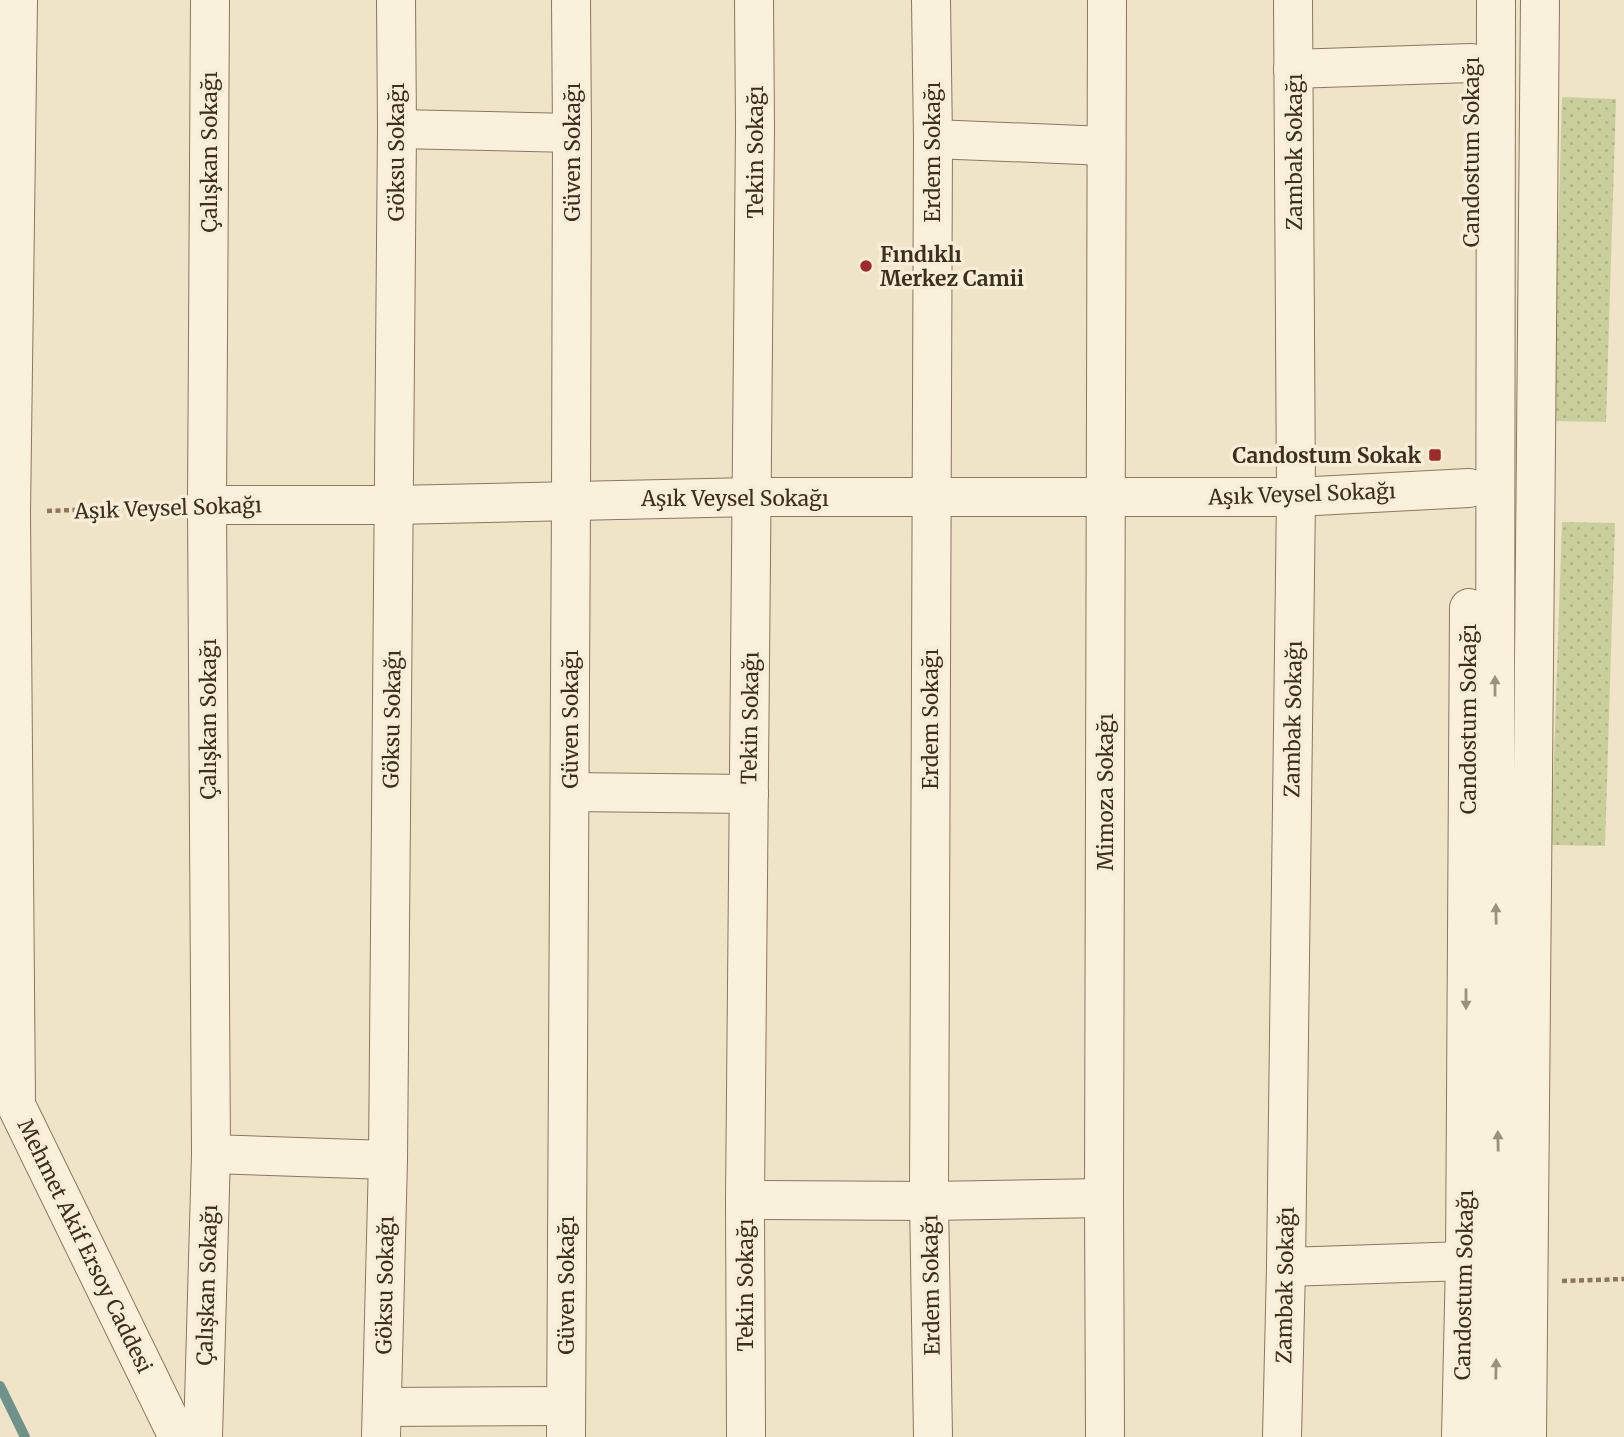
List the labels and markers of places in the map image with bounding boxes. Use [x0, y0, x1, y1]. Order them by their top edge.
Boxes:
place label: Fındıklı Merkez Camii [880, 241, 1024, 292]
marker: Fındıklı Merkez Camii [858, 258, 874, 274]
place label: Candostum Sokak [1233, 442, 1421, 469]
marker: Candostum Sokak [1427, 447, 1443, 463]

